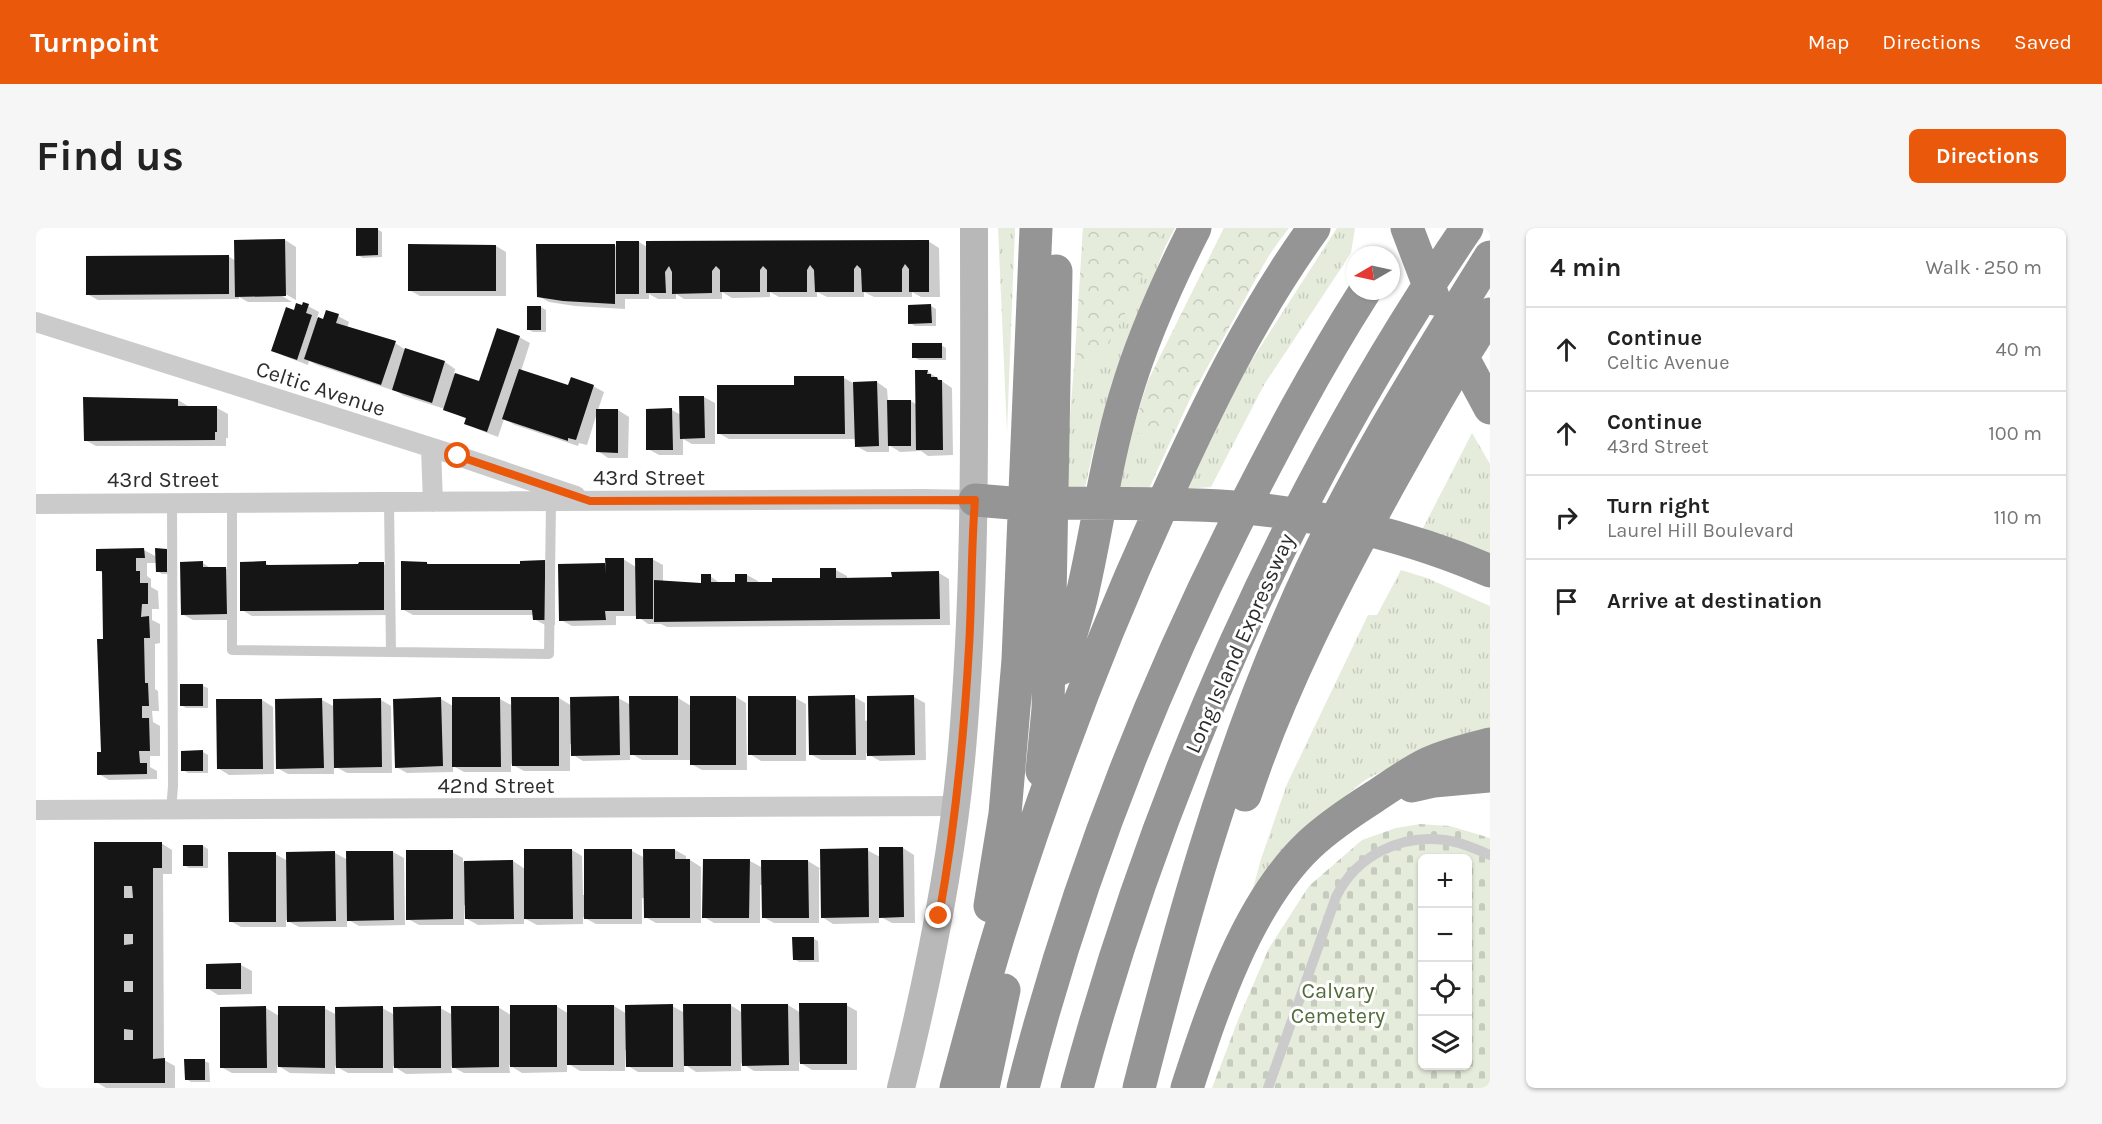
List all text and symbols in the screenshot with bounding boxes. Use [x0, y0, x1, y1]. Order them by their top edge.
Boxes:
text: Turnpoint [30, 26, 159, 59]
text: Map [1808, 30, 1849, 54]
text: Directions [1882, 30, 1981, 54]
text: Saved [2014, 30, 2072, 54]
button: Directions [1909, 129, 2066, 183]
text: Find us [36, 131, 184, 181]
north arrow [1346, 246, 1400, 300]
text: 4 min [1550, 252, 1621, 283]
text: Walk · 250 m [1926, 256, 2042, 279]
text: Continue [1607, 325, 1702, 351]
icon: ahead [1550, 333, 1583, 366]
text: 40 m [1996, 338, 2042, 361]
text: Celtic Avenue [1607, 351, 1730, 374]
street label: Celtic Avenue [253, 356, 389, 422]
text: Continue [1607, 409, 1702, 435]
icon: ahead [1550, 417, 1583, 450]
text: 100 m [1988, 422, 2042, 445]
text: 43rd Street [1607, 435, 1709, 458]
route start [444, 442, 470, 468]
street label: 43rd Street [593, 465, 705, 491]
street label: 43rd Street [107, 467, 219, 493]
text: Turn right [1607, 493, 1710, 519]
icon: right [1550, 501, 1583, 534]
text: 110 m [1993, 506, 2042, 529]
text: Laurel Hill Boulevard [1607, 519, 1794, 542]
street label: Long Island Expressway [1180, 529, 1300, 757]
icon: arrive [1550, 585, 1583, 618]
text: Arrive at destination [1607, 588, 1822, 614]
street label: 42nd Street [438, 773, 554, 799]
map controls [1418, 854, 1472, 1070]
button: + [1418, 854, 1472, 908]
route end [925, 902, 951, 928]
button: − [1418, 908, 1472, 962]
button: locate [1418, 962, 1472, 1016]
park label: Calvary Cemetery [1291, 978, 1385, 1029]
button: layers [1418, 1016, 1472, 1070]

